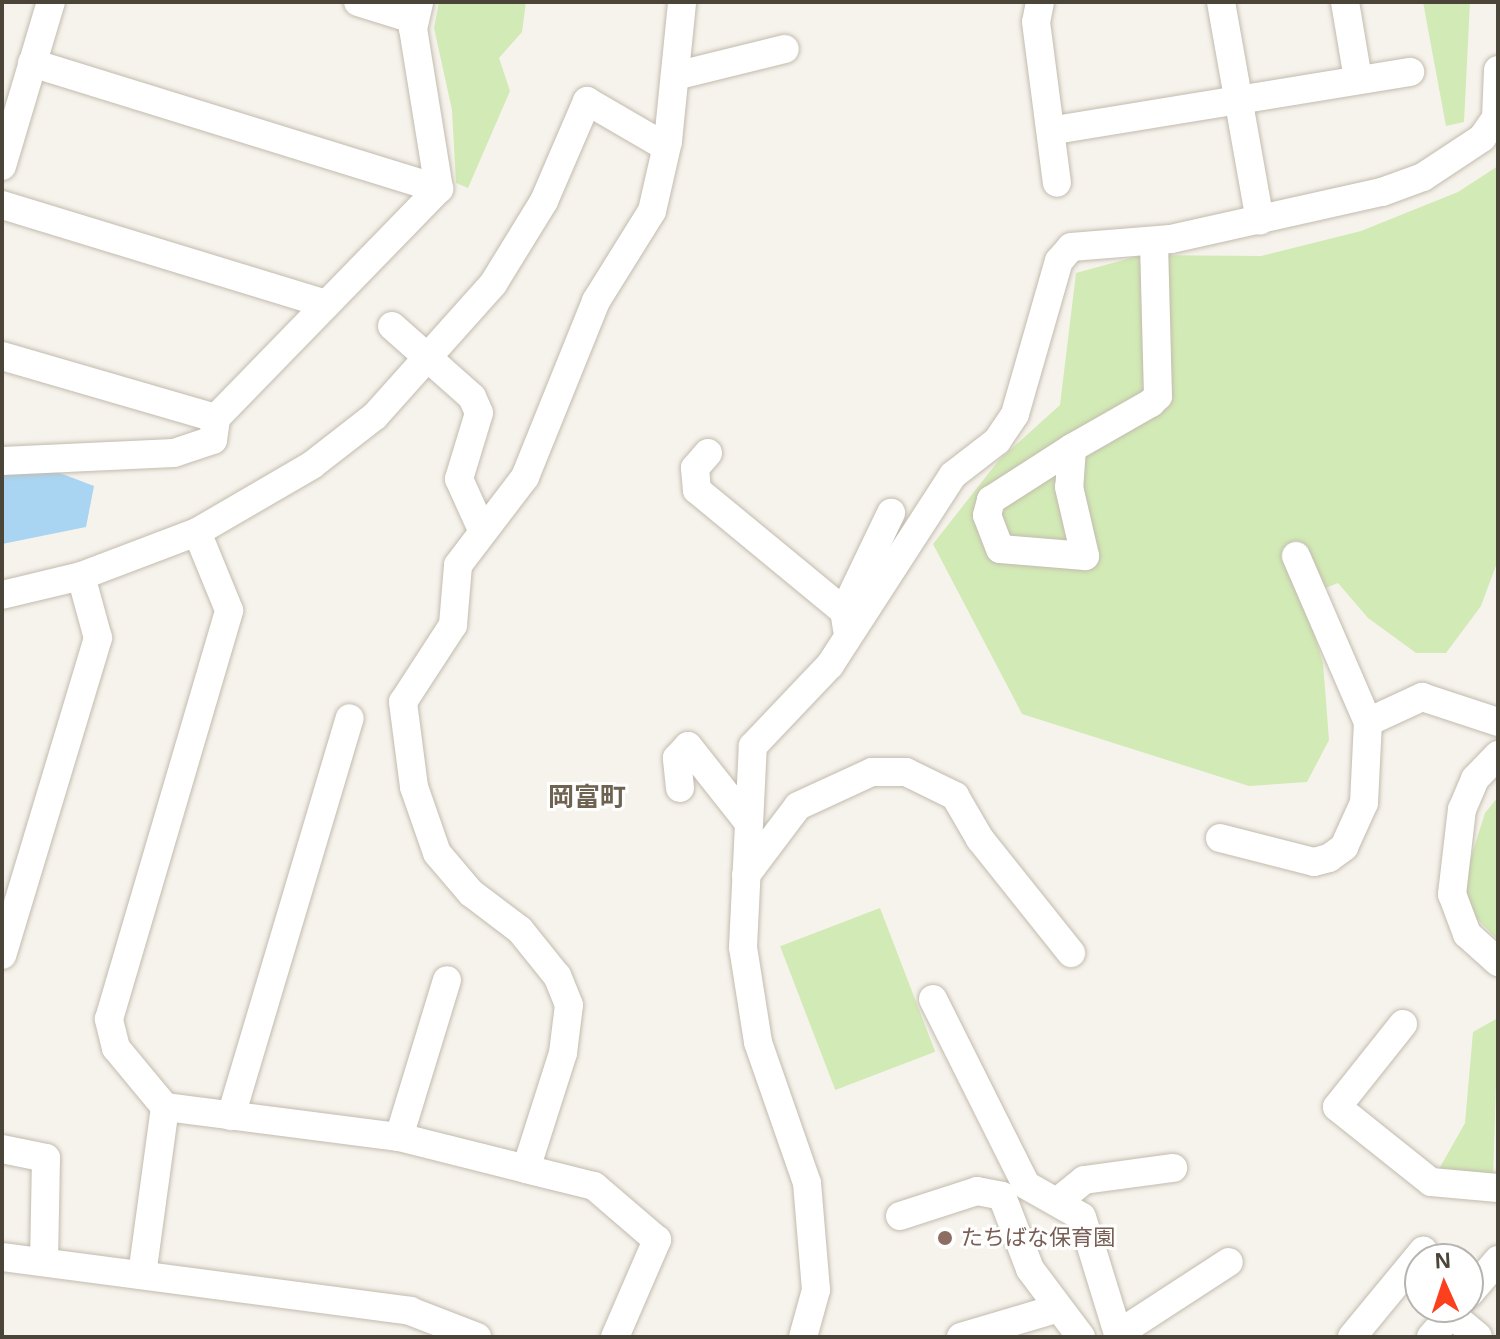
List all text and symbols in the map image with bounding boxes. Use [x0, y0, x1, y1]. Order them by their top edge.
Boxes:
district label: 岡富町 [548, 782, 626, 814]
place label: たちばな保育園 [961, 1225, 1115, 1251]
marker: たちばな保育園 [936, 1229, 954, 1247]
north arrow [1404, 1243, 1484, 1323]
text: N [1434, 1248, 1451, 1273]

